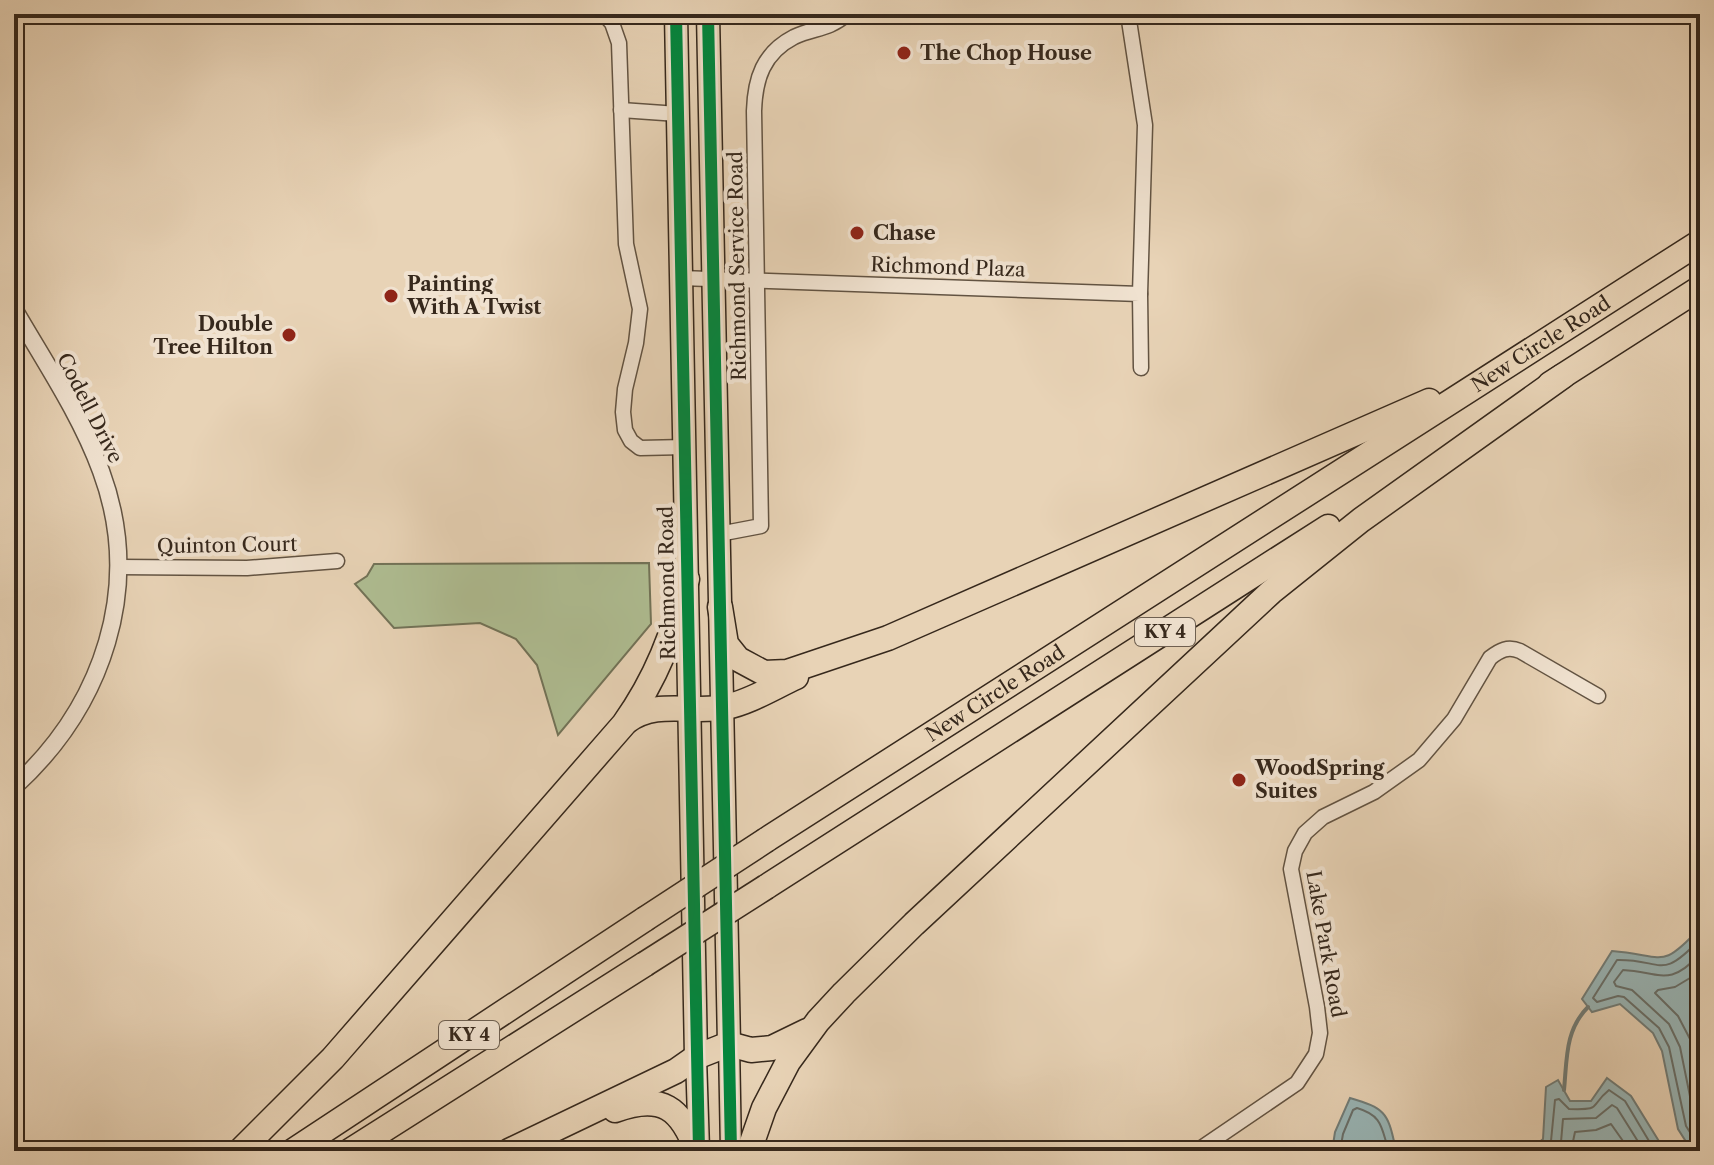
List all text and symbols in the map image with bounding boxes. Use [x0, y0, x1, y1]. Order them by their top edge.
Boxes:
place label: The Chop House [920, 41, 1092, 65]
marker: The Chop House [895, 44, 913, 62]
street label: Richmond Service Road [723, 151, 751, 381]
place label: Chase [873, 221, 936, 245]
marker: Chase [848, 224, 866, 242]
street label: Richmond Plaza [870, 252, 1026, 282]
place label: Painting With A Twist [406, 272, 541, 319]
marker: Painting With A Twist [382, 287, 400, 305]
street label: New Circle Road [1467, 291, 1615, 397]
place label: Double Tree Hilton [153, 312, 273, 359]
marker: Double Tree Hilton [280, 326, 298, 344]
street label: Codell Drive [52, 349, 128, 467]
street label: Richmond Road [654, 506, 680, 660]
street label: Quinton Court [157, 532, 297, 558]
road number: KY 4 [1135, 618, 1195, 646]
street label: New Circle Road [921, 640, 1069, 747]
place label: WoodSpring Suites [1254, 756, 1385, 803]
marker: WoodSpring Suites [1230, 771, 1248, 789]
street label: Lake Park Road [1301, 869, 1351, 1019]
road number: KY 4 [439, 1021, 499, 1049]

